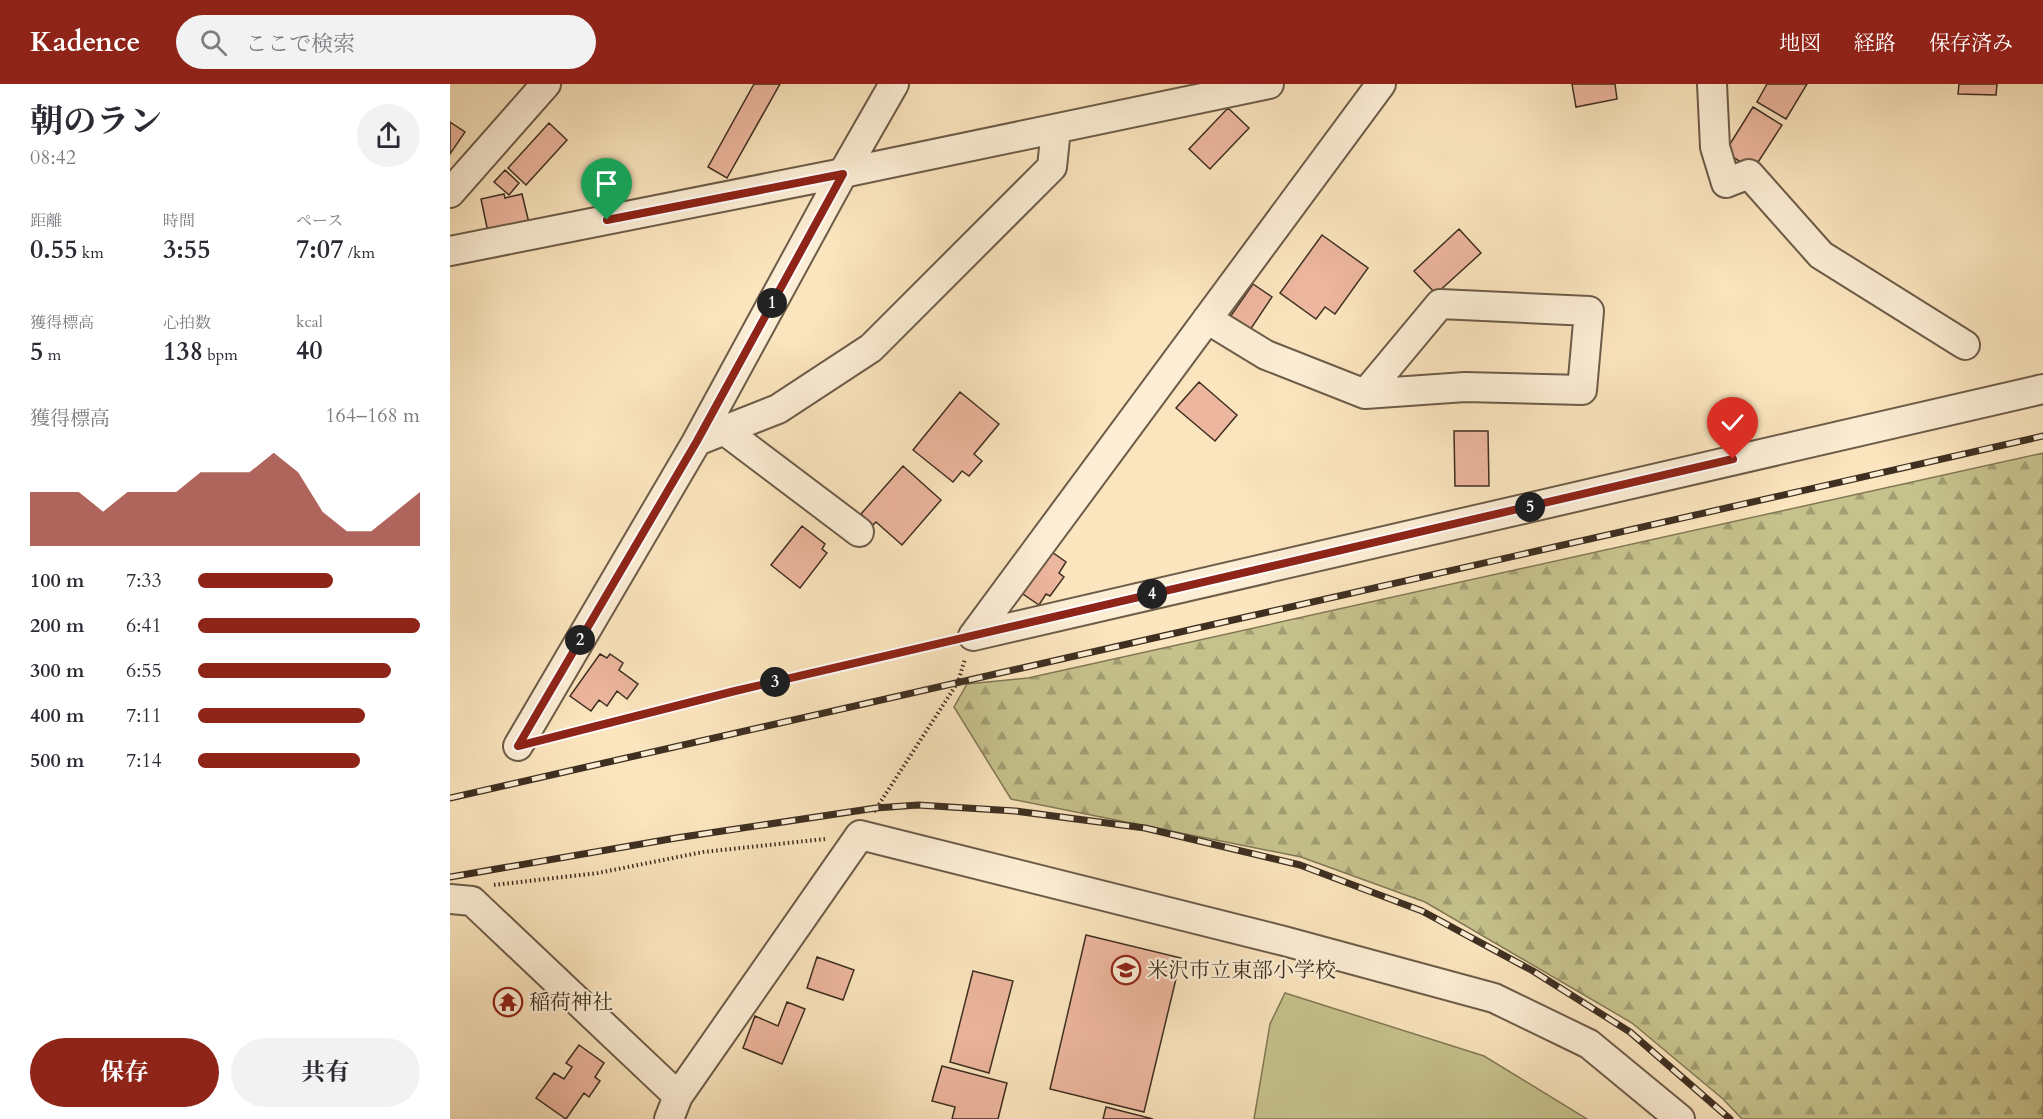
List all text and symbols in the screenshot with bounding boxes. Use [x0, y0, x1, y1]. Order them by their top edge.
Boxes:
search box [176, 15, 596, 69]
text: Kadence [30, 23, 140, 61]
icon: search [197, 26, 230, 59]
text: ここで検索 [245, 29, 355, 59]
text: 地図 [1779, 29, 1821, 58]
text: 経路 [1854, 29, 1896, 58]
text: 保存済み [1929, 29, 2013, 58]
text: 朝のラン [30, 99, 162, 144]
button: share [357, 104, 420, 167]
text: 08:42 [30, 144, 76, 171]
pin [581, 158, 632, 220]
icon: arrive [590, 167, 623, 200]
text: 距離 [30, 210, 62, 232]
text: 時間 [163, 210, 195, 232]
text: ペース [296, 210, 343, 232]
text: 0.55 [30, 232, 78, 267]
text: 3:55 [163, 232, 211, 267]
text: 7:07 [296, 232, 344, 267]
text: km [78, 242, 104, 264]
text: /km [344, 242, 375, 264]
pin: 1 [757, 288, 787, 318]
text: 1 [768, 292, 776, 314]
text: kcal [296, 311, 323, 333]
text: 獲得標高 [30, 312, 94, 334]
text: 心拍数 [163, 312, 211, 334]
text: 40 [296, 333, 323, 368]
text: 5 [30, 334, 43, 369]
text: 138 [163, 334, 203, 369]
text: m [43, 344, 61, 366]
text: bpm [203, 344, 238, 366]
pin [1707, 397, 1758, 459]
text: 164–168 m [325, 402, 420, 429]
text: 獲得標高 [30, 405, 110, 432]
icon: check [1716, 406, 1749, 439]
pin: 5 [1515, 492, 1545, 522]
text: 5 [1526, 496, 1534, 518]
text: 100 m [30, 567, 85, 594]
text: 7:33 [126, 567, 162, 594]
pin: 4 [1137, 579, 1167, 609]
text: 4 [1148, 583, 1156, 605]
text: 200 m [30, 612, 85, 639]
text: 6:41 [126, 612, 162, 639]
pin: 2 [565, 625, 595, 655]
text: 2 [576, 629, 584, 651]
text: 300 m [30, 657, 85, 684]
text: 6:55 [126, 657, 162, 684]
pin: 3 [760, 667, 790, 697]
text: 3 [771, 671, 779, 693]
text: 400 m [30, 702, 85, 729]
text: 7:11 [126, 702, 162, 729]
text: 500 m [30, 747, 85, 774]
text: 7:14 [126, 747, 162, 774]
school or university icon: 米沢市立東部小学校 [1110, 954, 1142, 986]
place label: 米沢市立東部小学校 [1147, 956, 1336, 985]
temple icon: 稲荷神社 [492, 986, 524, 1018]
place label: 稲荷神社 [529, 988, 613, 1017]
button: 保存 [30, 1038, 219, 1107]
button: 共有 [231, 1038, 420, 1107]

